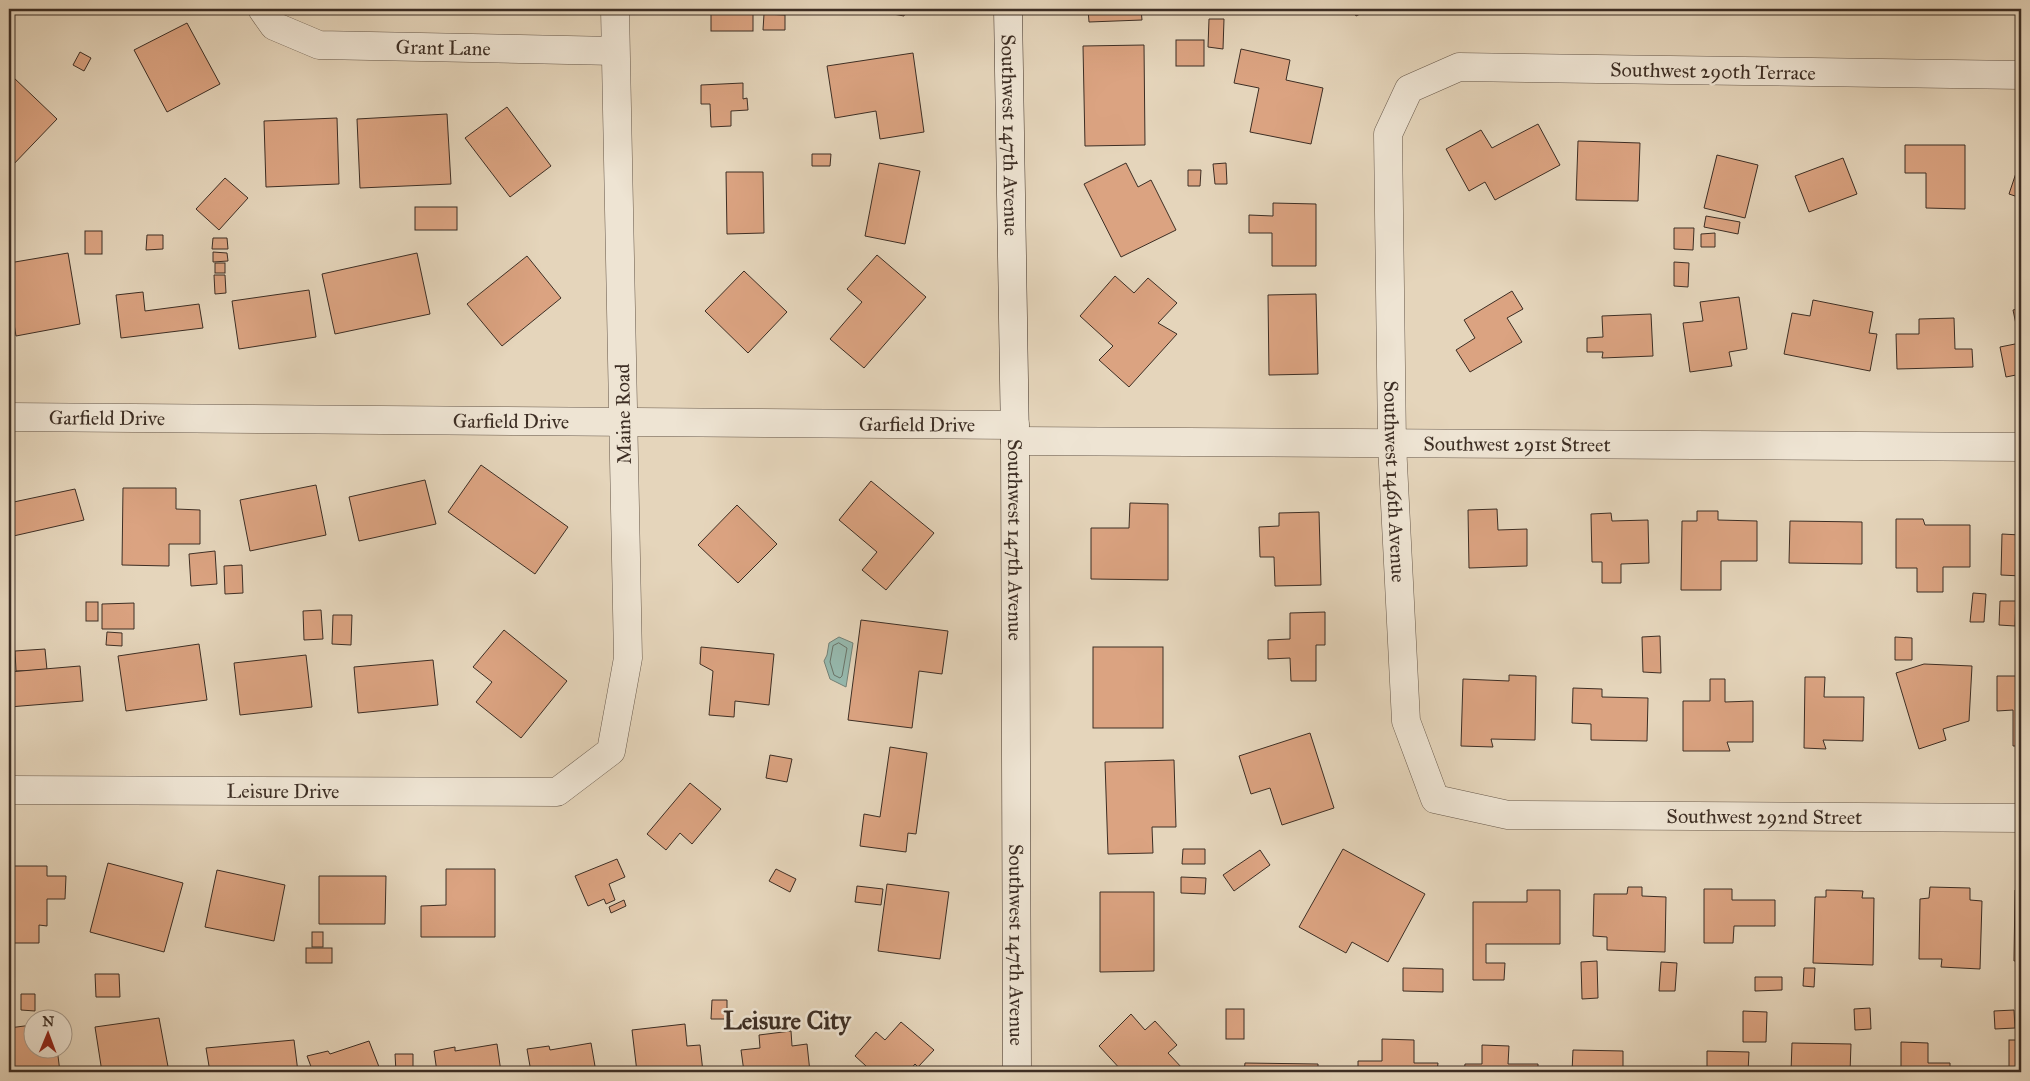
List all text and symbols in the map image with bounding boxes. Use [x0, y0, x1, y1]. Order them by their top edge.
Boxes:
street label: Southwest 147th Avenue [996, 34, 1024, 236]
street label: Grant Lane [396, 35, 491, 60]
street label: Southwest 290th Terrace [1610, 57, 1816, 85]
street label: Maine Road [610, 363, 636, 465]
street label: Southwest 146th Avenue [1379, 380, 1411, 583]
street label: Garfield Drive [49, 405, 165, 430]
street label: Garfield Drive [453, 409, 569, 433]
street label: Garfield Drive [859, 412, 975, 437]
street label: Southwest 291st Street [1423, 431, 1611, 457]
street label: Southwest 147th Avenue [1003, 439, 1028, 641]
street label: Leisure Drive [227, 779, 339, 803]
street label: Southwest 292nd Street [1666, 804, 1862, 829]
street label: Southwest 147th Avenue [1004, 844, 1029, 1046]
district label: Leisure City [723, 1005, 852, 1036]
north arrow [22, 1008, 72, 1058]
text: N [42, 1013, 54, 1030]

